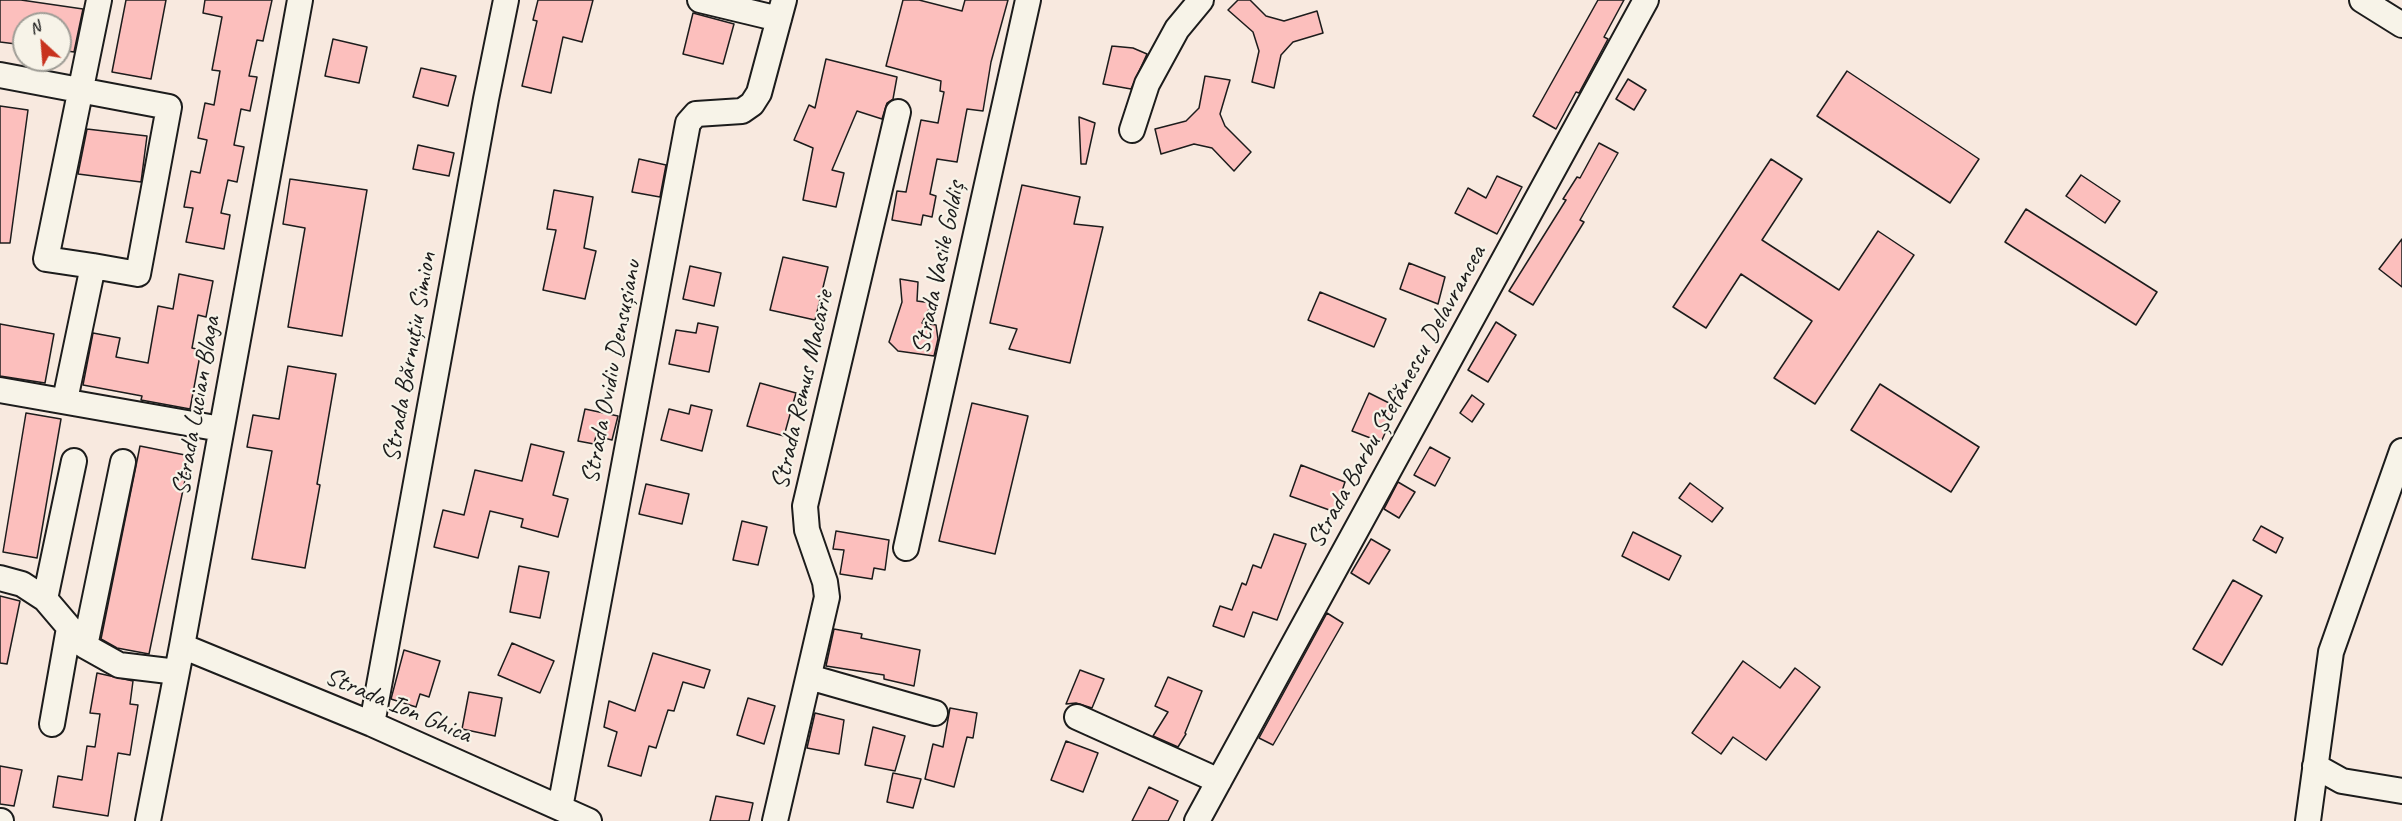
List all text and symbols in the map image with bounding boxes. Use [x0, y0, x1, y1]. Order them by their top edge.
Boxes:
north arrow [12, 12, 72, 72]
text: N [26, 16, 44, 39]
street label: Strada Vasile Goldiș [906, 179, 972, 357]
street label: Strada Barbu Ștefănescu Delavrancea [1301, 240, 1493, 554]
street label: Strada Bărnuțiu Simion [376, 250, 444, 464]
street label: Strada Ovidiu Densușianu [575, 258, 649, 486]
street label: Strada Remus Macarie [765, 287, 841, 493]
street label: Strada Lucian Blaga [166, 314, 228, 498]
street label: Strada Ion Ghica [320, 661, 476, 751]

